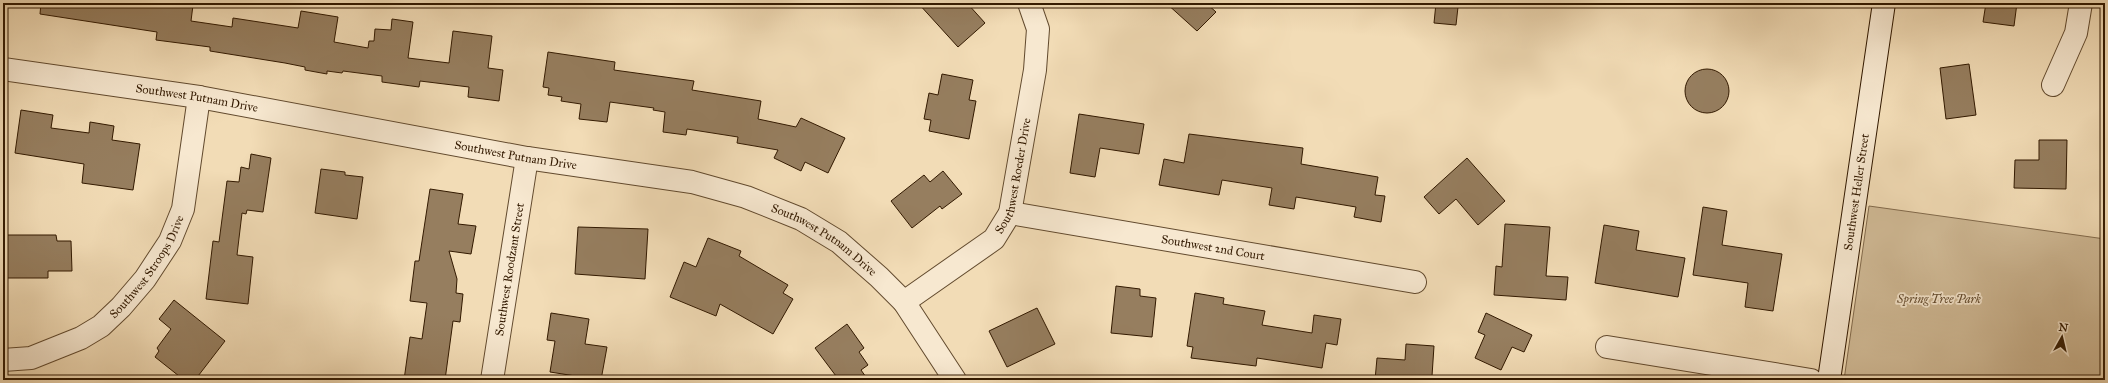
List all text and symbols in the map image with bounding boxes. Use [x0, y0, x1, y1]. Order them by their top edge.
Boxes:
street label: Southwest Putnam Drive [135, 81, 259, 115]
street label: Southwest Roeder Drive [992, 117, 1034, 236]
street label: Southwest Heller Street [1841, 132, 1872, 251]
street label: Southwest Putnam Drive [453, 138, 578, 172]
street label: Southwest Roodzant Street [492, 201, 527, 337]
street label: Southwest Putnam Drive [769, 201, 880, 279]
street label: Southwest Stroops Drive [107, 213, 187, 321]
street label: Southwest 2nd Court [1160, 232, 1267, 263]
park label: Spring Tree Park [1896, 292, 1982, 307]
north arrow [2042, 317, 2082, 357]
text: N [2058, 321, 2070, 335]

